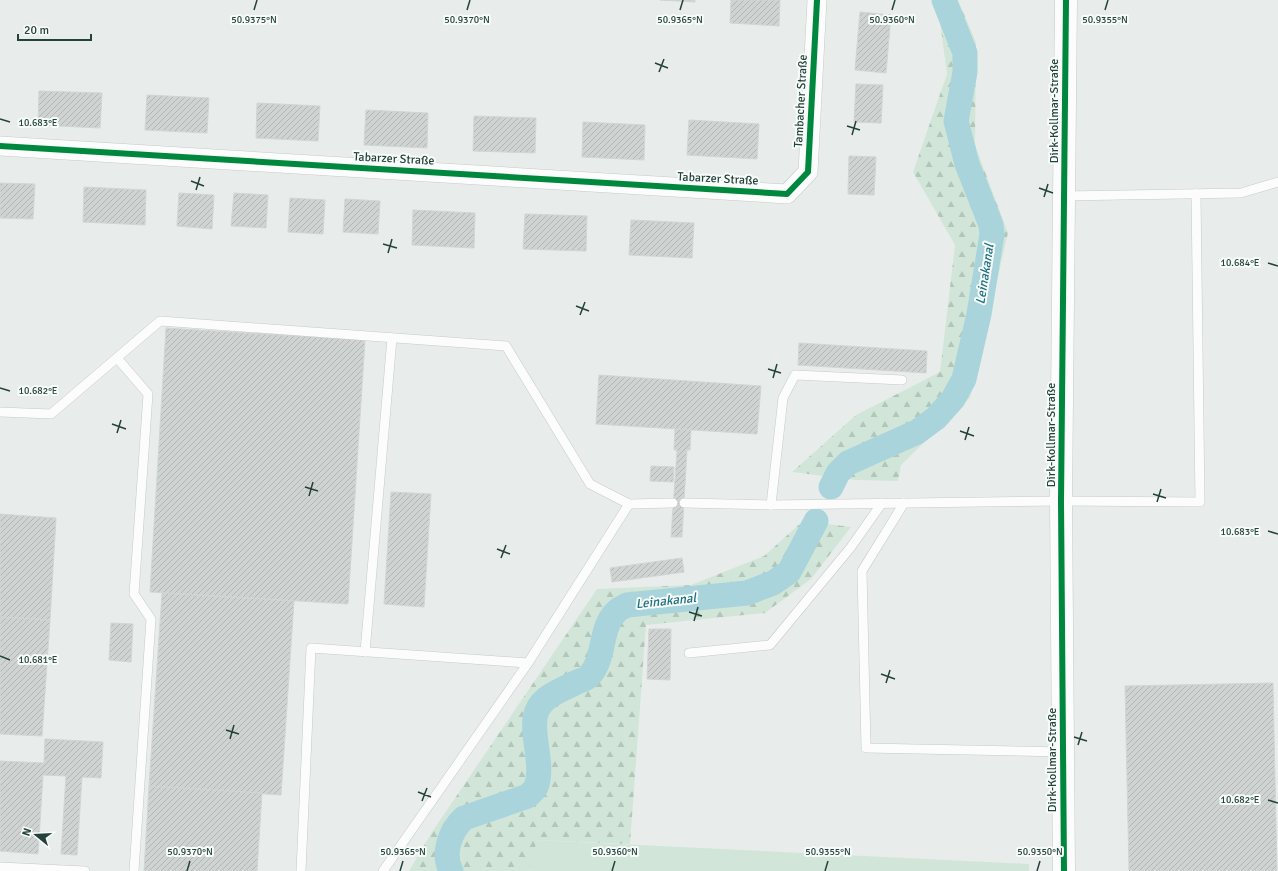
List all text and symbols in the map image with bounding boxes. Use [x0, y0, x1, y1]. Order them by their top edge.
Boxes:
text: 50.9375°N [231, 14, 277, 26]
text: 50.9370°N [444, 14, 490, 26]
text: 50.9365°N [657, 14, 703, 26]
text: 50.9360°N [869, 14, 915, 26]
text: 50.9355°N [1082, 14, 1128, 26]
scale bar [18, 16, 91, 42]
text: 20 m [24, 23, 49, 38]
street label: Tambacher Straße [791, 54, 811, 148]
street label: Dirk-Kollmar-Straße [1047, 59, 1062, 163]
text: 10.683°E [19, 117, 58, 129]
street label: Tabarzer Straße [353, 149, 435, 169]
street label: Tabarzer Straße [677, 169, 759, 189]
water label: Leinakanal [972, 242, 998, 305]
text: 10.684°E [1221, 257, 1260, 269]
street label: Dirk-Kollmar-Straße [1044, 383, 1059, 487]
text: 10.682°E [19, 385, 58, 397]
text: 10.683°E [1221, 526, 1260, 538]
water label: Leinakanal [635, 590, 698, 612]
text: 10.681°E [19, 654, 58, 666]
street label: Dirk-Kollmar-Straße [1045, 708, 1060, 812]
text: 10.682°E [1221, 794, 1260, 806]
north arrow [16, 815, 56, 855]
text: N [20, 826, 34, 838]
text: 50.9370°N [167, 846, 213, 858]
text: 50.9365°N [380, 846, 426, 858]
text: 50.9360°N [592, 846, 638, 858]
text: 50.9355°N [805, 846, 851, 858]
text: 50.9350°N [1017, 846, 1063, 858]

